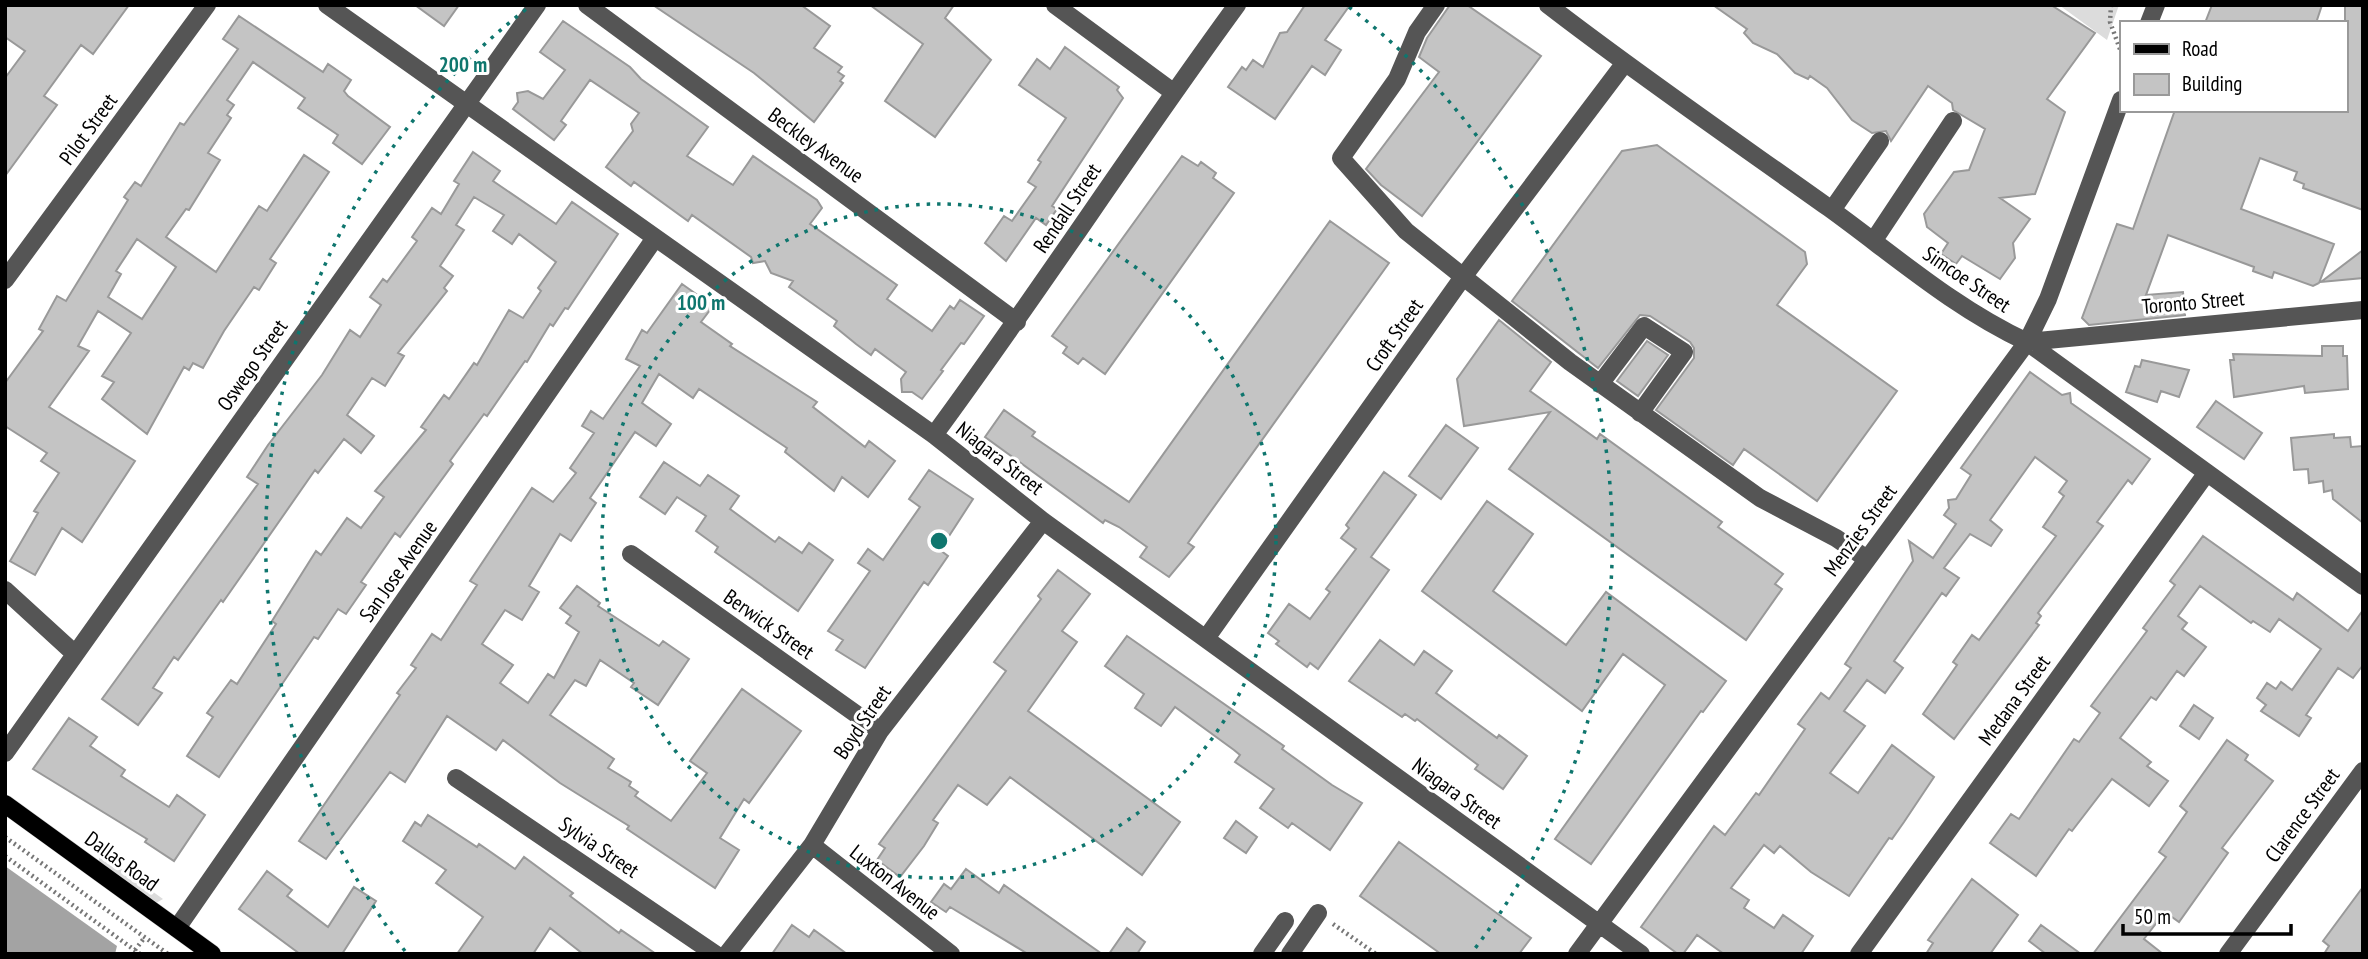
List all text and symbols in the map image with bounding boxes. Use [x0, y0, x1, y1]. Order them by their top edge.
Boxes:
legend [2120, 21, 2347, 112]
text: Road [2182, 35, 2218, 62]
text: 200 m [439, 51, 487, 78]
text: Building [2182, 70, 2242, 97]
street label: Pilot Street [53, 88, 123, 170]
street label: Beckley Avenue [763, 101, 869, 189]
street label: Rendall Street [1027, 158, 1107, 258]
street label: Simcoe Street [1918, 240, 2016, 318]
street label: Toronto Street [2141, 284, 2246, 320]
text: 100 m [677, 289, 725, 316]
street label: Croft Street [1359, 293, 1429, 377]
street label: Oswego Street [211, 314, 293, 416]
street label: Niagara Street [951, 415, 1049, 501]
street label: Menzies Street [1818, 479, 1903, 581]
street label: San Jose Avenue [353, 515, 443, 627]
centre of rings [927, 529, 951, 553]
street label: Berwick Street [719, 583, 820, 665]
street label: Medana Street [1972, 649, 2056, 750]
street label: Boyd Street [827, 680, 897, 764]
street label: Niagara Street [1407, 752, 1507, 835]
street label: Clarence Street [2259, 762, 2345, 868]
street label: Sylvia Street [554, 810, 644, 884]
street label: Dallas Road [80, 825, 164, 897]
street label: Luxton Avenue [844, 838, 946, 926]
scale bar [2123, 892, 2291, 936]
text: 50 m [2134, 903, 2171, 930]

